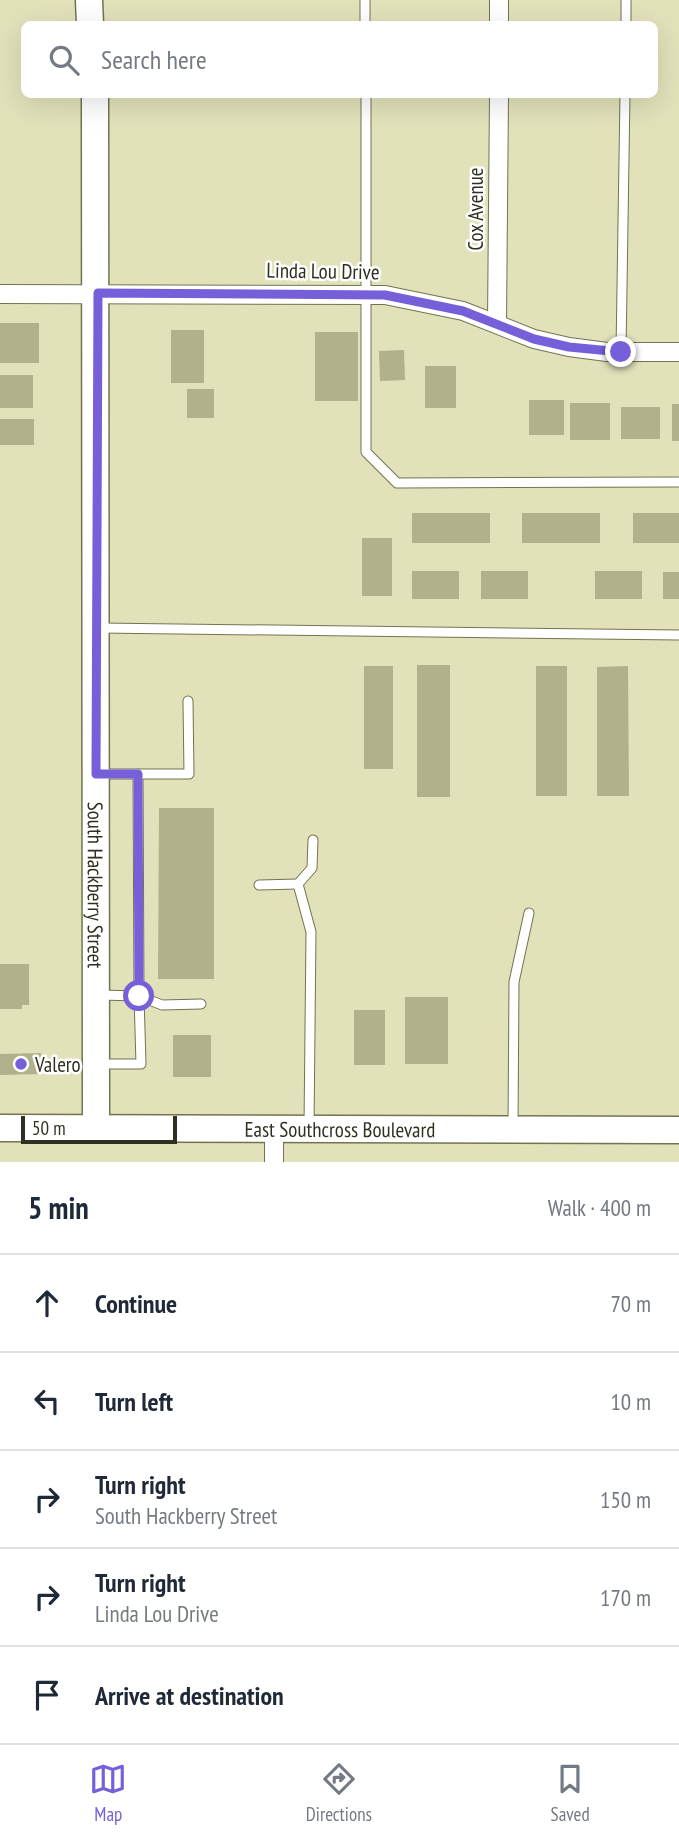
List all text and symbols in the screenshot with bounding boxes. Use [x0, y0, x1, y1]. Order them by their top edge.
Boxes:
search box [21, 21, 658, 98]
icon: search [45, 41, 83, 79]
text: Search here [101, 43, 207, 76]
street label: Cox Avenue [462, 168, 489, 250]
street label: Linda Lou Drive [266, 257, 380, 285]
route end [605, 336, 636, 367]
street label: South Hackberry Street [82, 802, 109, 969]
route start [123, 980, 154, 1011]
place label: Valero [34, 1051, 81, 1078]
marker: Valero [13, 1056, 29, 1072]
scale bar [21, 1113, 177, 1145]
street label: East Southcross Boulevard [245, 1115, 435, 1143]
text: 50 m [32, 1116, 66, 1140]
text: 5 min [28, 1188, 89, 1227]
text: Walk · 400 m [548, 1193, 651, 1222]
icon: ahead [28, 1284, 66, 1322]
text: Continue [95, 1287, 177, 1320]
text: 70 m [610, 1289, 651, 1318]
icon: left [28, 1382, 66, 1420]
text: Turn left [95, 1385, 173, 1418]
text: 10 m [610, 1387, 651, 1416]
text: Turn right [95, 1468, 186, 1501]
icon: right [28, 1480, 66, 1518]
text: 150 m [600, 1485, 651, 1514]
text: South Hackberry Street [95, 1501, 277, 1530]
text: Turn right [95, 1566, 186, 1599]
icon: right [28, 1578, 66, 1616]
text: 170 m [600, 1583, 651, 1612]
text: Linda Lou Drive [95, 1599, 219, 1628]
icon: arrive [28, 1676, 66, 1714]
text: Arrive at destination [95, 1679, 284, 1712]
tab: Map [89, 1760, 127, 1826]
tab: Directions [306, 1760, 372, 1826]
tab: Saved [551, 1760, 590, 1826]

